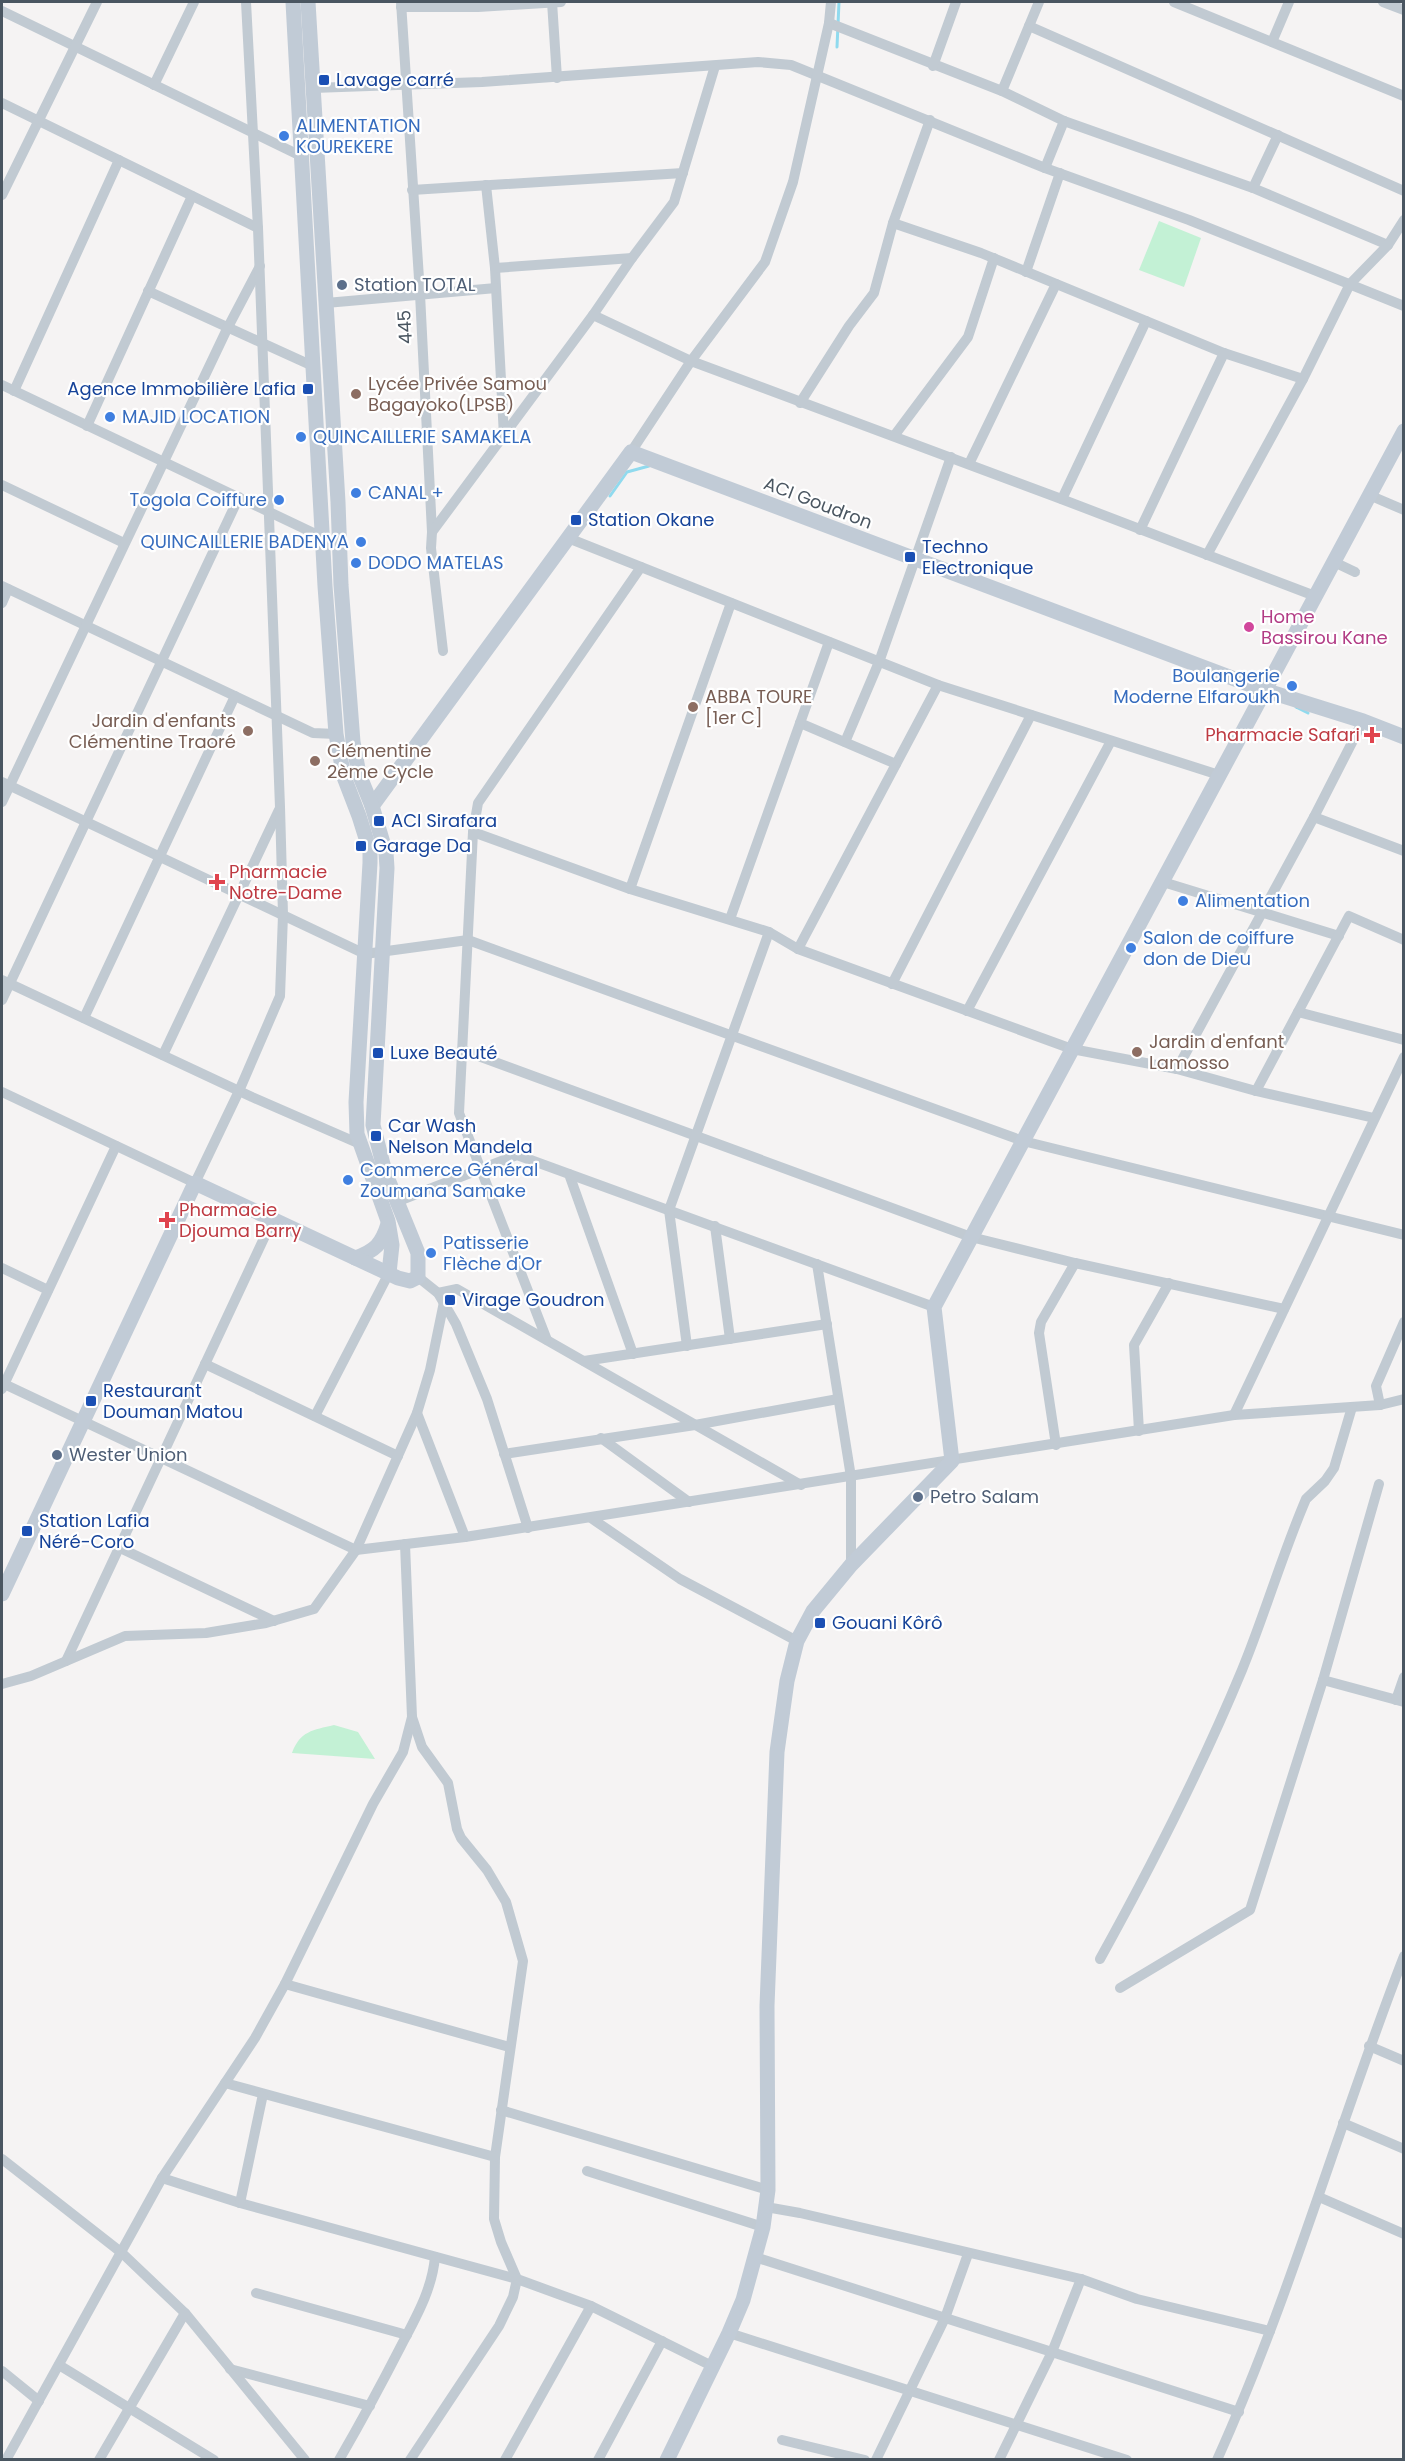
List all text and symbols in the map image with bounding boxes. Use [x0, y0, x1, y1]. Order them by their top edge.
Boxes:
place label: Lavage carré [336, 67, 454, 92]
marker: Lavage carré [317, 73, 331, 87]
place label: ALIMENTATION KOUREKERE [296, 113, 421, 159]
marker: ALIMENTATION KOUREKERE [277, 129, 291, 143]
place label: Station TOTAL [354, 272, 476, 297]
marker: Station TOTAL [335, 278, 349, 292]
street label: 445 [391, 309, 418, 345]
place label: Lycée Privée Samou Bagayoko(LPSB) [368, 371, 547, 417]
place label: Agence Immobilière Lafia [67, 376, 296, 401]
marker: Agence Immobilière Lafia [301, 382, 315, 396]
marker: Lycée Privée Samou Bagayoko(LPSB) [349, 387, 363, 401]
place label: MAJID LOCATION [122, 404, 270, 429]
marker: MAJID LOCATION [103, 410, 117, 424]
place label: QUINCAILLERIE SAMAKELA [313, 424, 531, 449]
marker: QUINCAILLERIE SAMAKELA [294, 430, 308, 444]
street label: ACI Goudron [760, 470, 876, 535]
place label: CANAL + [368, 480, 444, 505]
marker: CANAL + [349, 486, 363, 500]
place label: Togola Coiffure [130, 487, 267, 512]
marker: Togola Coiffure [272, 493, 286, 507]
place label: Station Okane [588, 507, 714, 532]
marker: Station Okane [569, 513, 583, 527]
place label: QUINCAILLERIE BADENYA [141, 529, 349, 554]
place label: Techno Electronique [922, 534, 1033, 580]
marker: QUINCAILLERIE BADENYA [354, 535, 368, 549]
place label: DODO MATELAS [368, 550, 504, 575]
marker: Techno Electronique [903, 550, 917, 564]
marker: DODO MATELAS [349, 556, 363, 570]
place label: Home Bassirou Kane [1261, 604, 1388, 650]
marker: Home Bassirou Kane [1242, 620, 1256, 634]
place label: Boulangerie Moderne Elfaroukh [1113, 663, 1280, 709]
marker: Boulangerie Moderne Elfaroukh [1285, 679, 1299, 693]
place label: ABBA TOURE [1er C] [705, 684, 812, 730]
marker: ABBA TOURE [1er C] [686, 700, 700, 714]
place label: Jardin d'enfants Clémentine Traoré [69, 708, 236, 754]
place label: Pharmacie Safari [1205, 722, 1360, 747]
marker: Jardin d'enfants Clémentine Traoré [241, 724, 255, 738]
marker: Pharmacie Safari [1365, 728, 1379, 742]
place label: Clémentine 2ème Cycle [327, 738, 434, 784]
marker: Clémentine 2ème Cycle [308, 754, 322, 768]
place label: ACI Sirafara [391, 808, 497, 833]
marker: ACI Sirafara [372, 814, 386, 828]
place label: Garage Da [373, 833, 471, 858]
marker: Garage Da [354, 839, 368, 853]
place label: Pharmacie Notre-Dame [229, 859, 342, 905]
marker: Pharmacie Notre-Dame [210, 875, 224, 889]
place label: Alimentation [1195, 888, 1310, 913]
marker: Alimentation [1176, 894, 1190, 908]
place label: Salon de coiffure don de Dieu [1143, 925, 1294, 971]
marker: Salon de coiffure don de Dieu [1124, 941, 1138, 955]
place label: Jardin d'enfant Lamosso [1149, 1029, 1284, 1075]
place label: Luxe Beauté [390, 1040, 497, 1065]
marker: Jardin d'enfant Lamosso [1130, 1045, 1144, 1059]
marker: Luxe Beauté [371, 1046, 385, 1060]
place label: Car Wash Nelson Mandela [388, 1113, 533, 1159]
marker: Car Wash Nelson Mandela [369, 1129, 383, 1143]
place label: Commerce Général Zoumana Samake [360, 1157, 538, 1203]
marker: Commerce Général Zoumana Samake [341, 1173, 355, 1187]
place label: Pharmacie Djouma Barry [179, 1197, 302, 1243]
marker: Pharmacie Djouma Barry [160, 1213, 174, 1227]
place label: Patisserie Flèche d'Or [443, 1230, 542, 1276]
marker: Patisserie Flèche d'Or [424, 1246, 438, 1260]
place label: Virage Goudron [462, 1287, 605, 1312]
marker: Virage Goudron [443, 1293, 457, 1307]
place label: Restaurant Douman Matou [103, 1378, 243, 1424]
marker: Restaurant Douman Matou [84, 1394, 98, 1408]
place label: Wester Union [69, 1442, 188, 1467]
marker: Wester Union [50, 1448, 64, 1462]
place label: Petro Salam [930, 1484, 1039, 1509]
marker: Petro Salam [911, 1490, 925, 1504]
place label: Station Lafia Néré-Coro [39, 1508, 150, 1554]
marker: Station Lafia Néré-Coro [20, 1524, 34, 1538]
place label: Gouani Kôrô [832, 1610, 943, 1635]
marker: Gouani Kôrô [813, 1616, 827, 1630]

